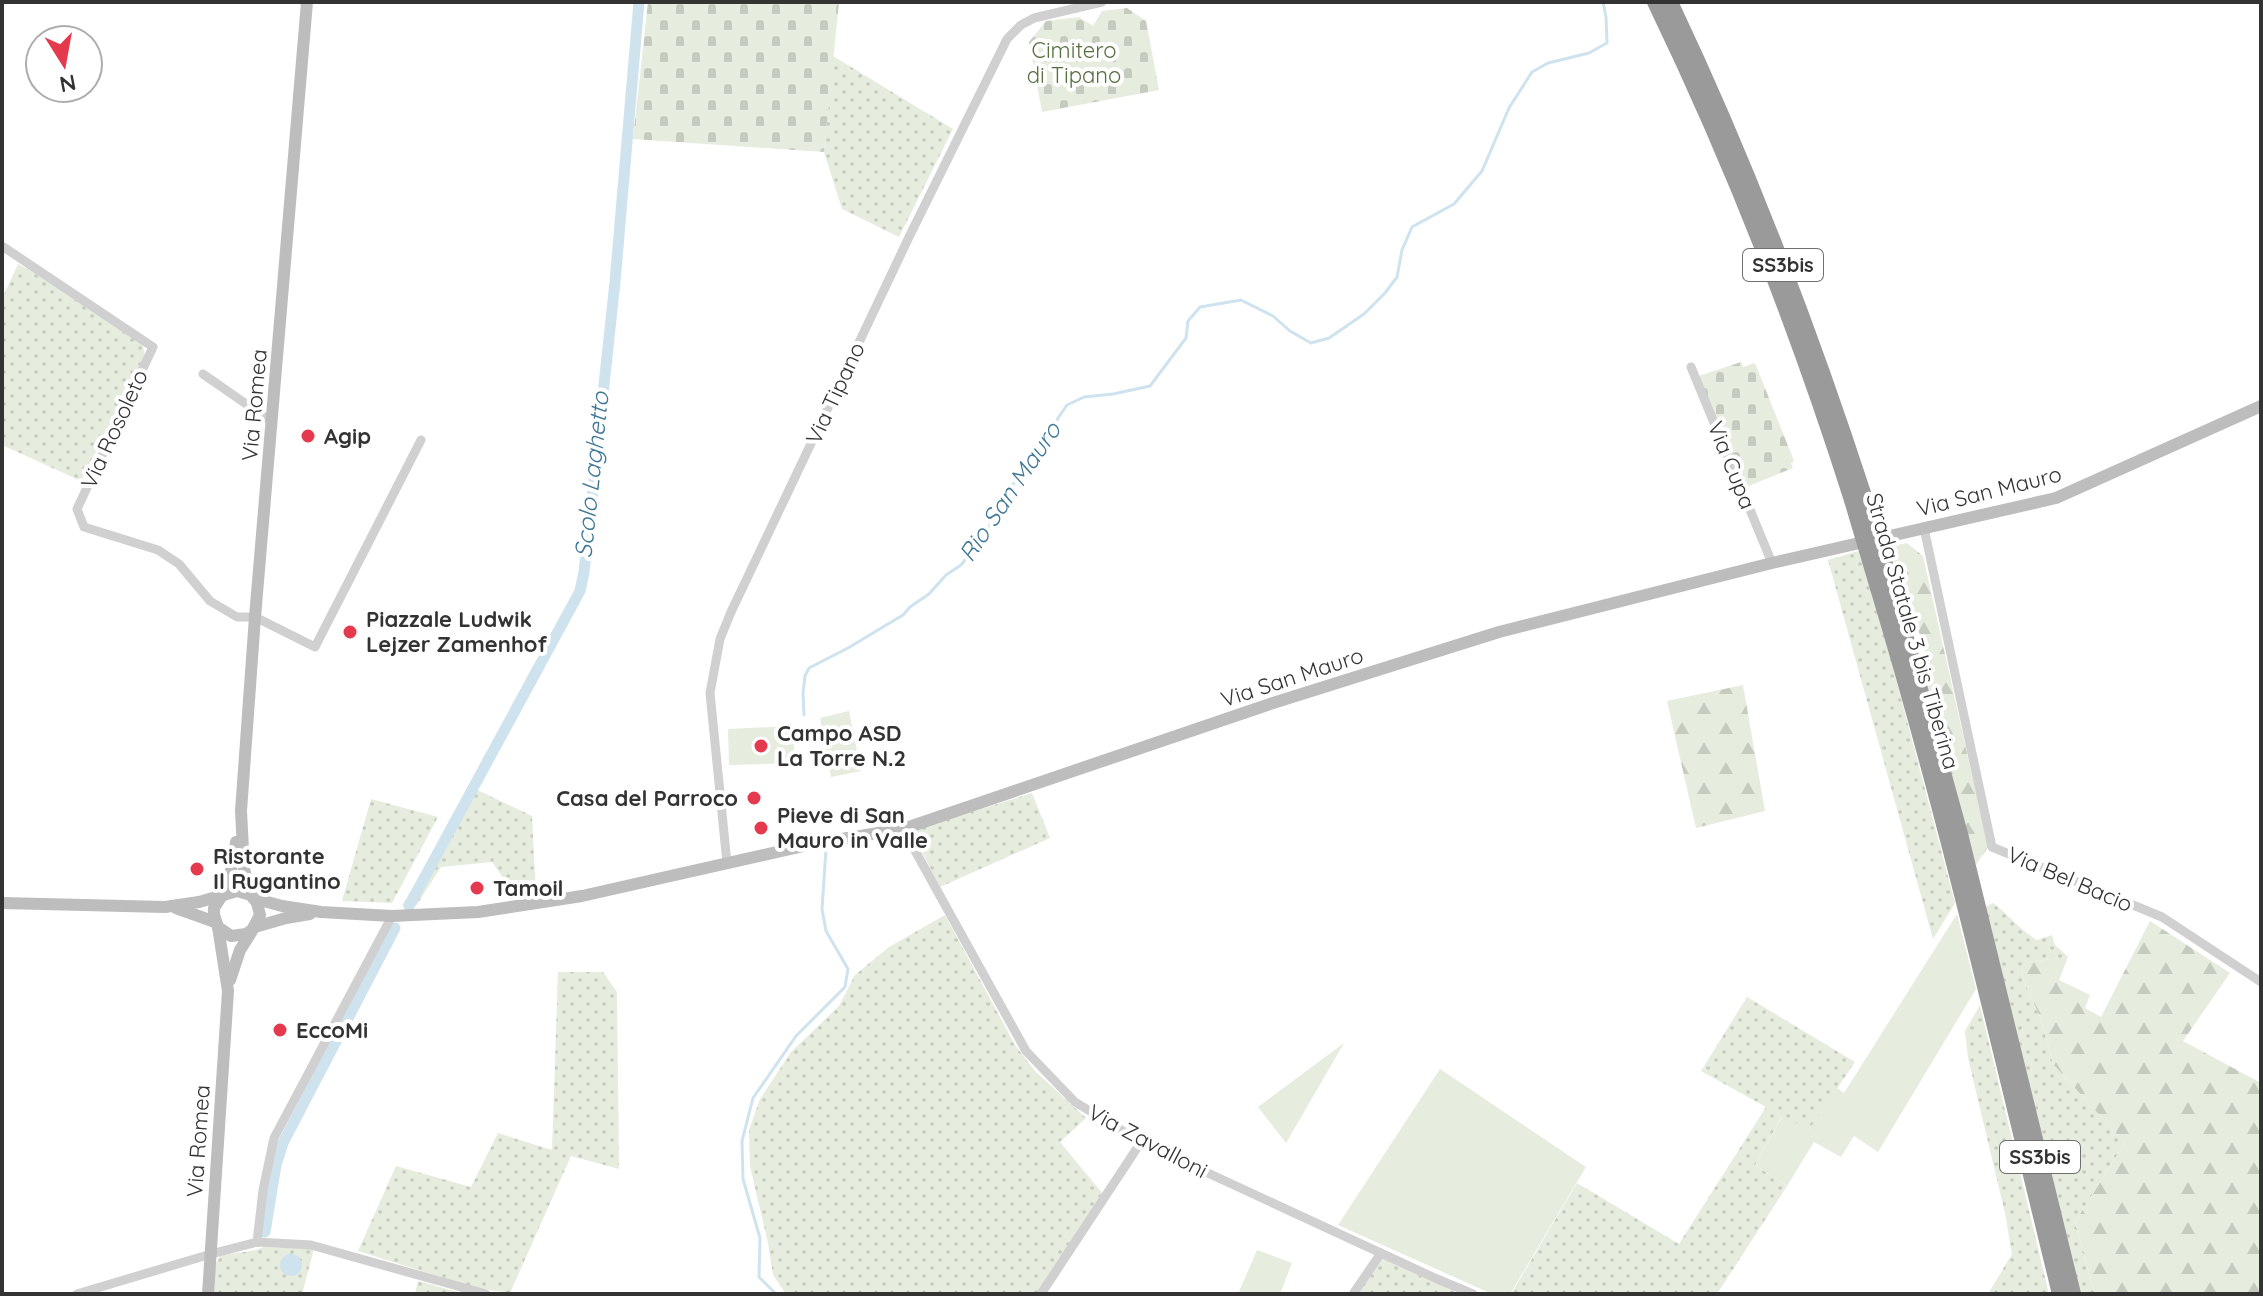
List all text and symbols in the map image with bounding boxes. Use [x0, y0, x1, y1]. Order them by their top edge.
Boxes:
north arrow [24, 24, 104, 104]
park label: Cimitero di Tipano [1027, 36, 1121, 89]
text: N [57, 68, 78, 99]
road number: SS3bis [1743, 249, 1823, 281]
street label: Via Tipano [799, 338, 871, 448]
street label: Via Romea [235, 348, 273, 462]
street label: Via Rosoleto [74, 365, 154, 493]
water label: Scolo Laghetto [567, 389, 615, 559]
water label: Rio San Mauro [952, 415, 1068, 567]
street label: Via Cupa [1702, 417, 1762, 513]
place label: Agip [324, 422, 371, 450]
marker: Agip [299, 427, 317, 445]
street label: Via San Mauro [1914, 459, 2064, 523]
street label: Strada Statale 3 bis Tiberina [1860, 490, 1966, 772]
place label: Piazzale Ludwik Lejzer Zamenhof [366, 605, 548, 658]
marker: Piazzale Ludwik Lejzer Zamenhof [341, 623, 359, 641]
street label: Via San Mauro [1217, 641, 1367, 713]
place label: Campo ASD La Torre N.2 [777, 719, 906, 772]
marker: Campo ASD La Torre N.2 [752, 737, 770, 755]
place label: Casa del Parroco [556, 784, 738, 812]
marker: Casa del Parroco [745, 789, 763, 807]
place label: Pieve di San Mauro in Valle [777, 801, 928, 854]
marker: Pieve di San Mauro in Valle [752, 819, 770, 837]
street label: Via Bel Bacio [2003, 840, 2137, 918]
place label: Ristorante Il Rugantino [213, 842, 341, 895]
marker: Ristorante Il Rugantino [188, 860, 206, 878]
place label: Tamoil [493, 874, 564, 902]
marker: Tamoil [468, 879, 486, 897]
place label: EccoMi [296, 1016, 368, 1044]
marker: EccoMi [271, 1021, 289, 1039]
street label: Via Romea [180, 1084, 216, 1198]
street label: Via Zavalloni [1083, 1098, 1213, 1184]
road number: SS3bis [2000, 1141, 2080, 1173]

